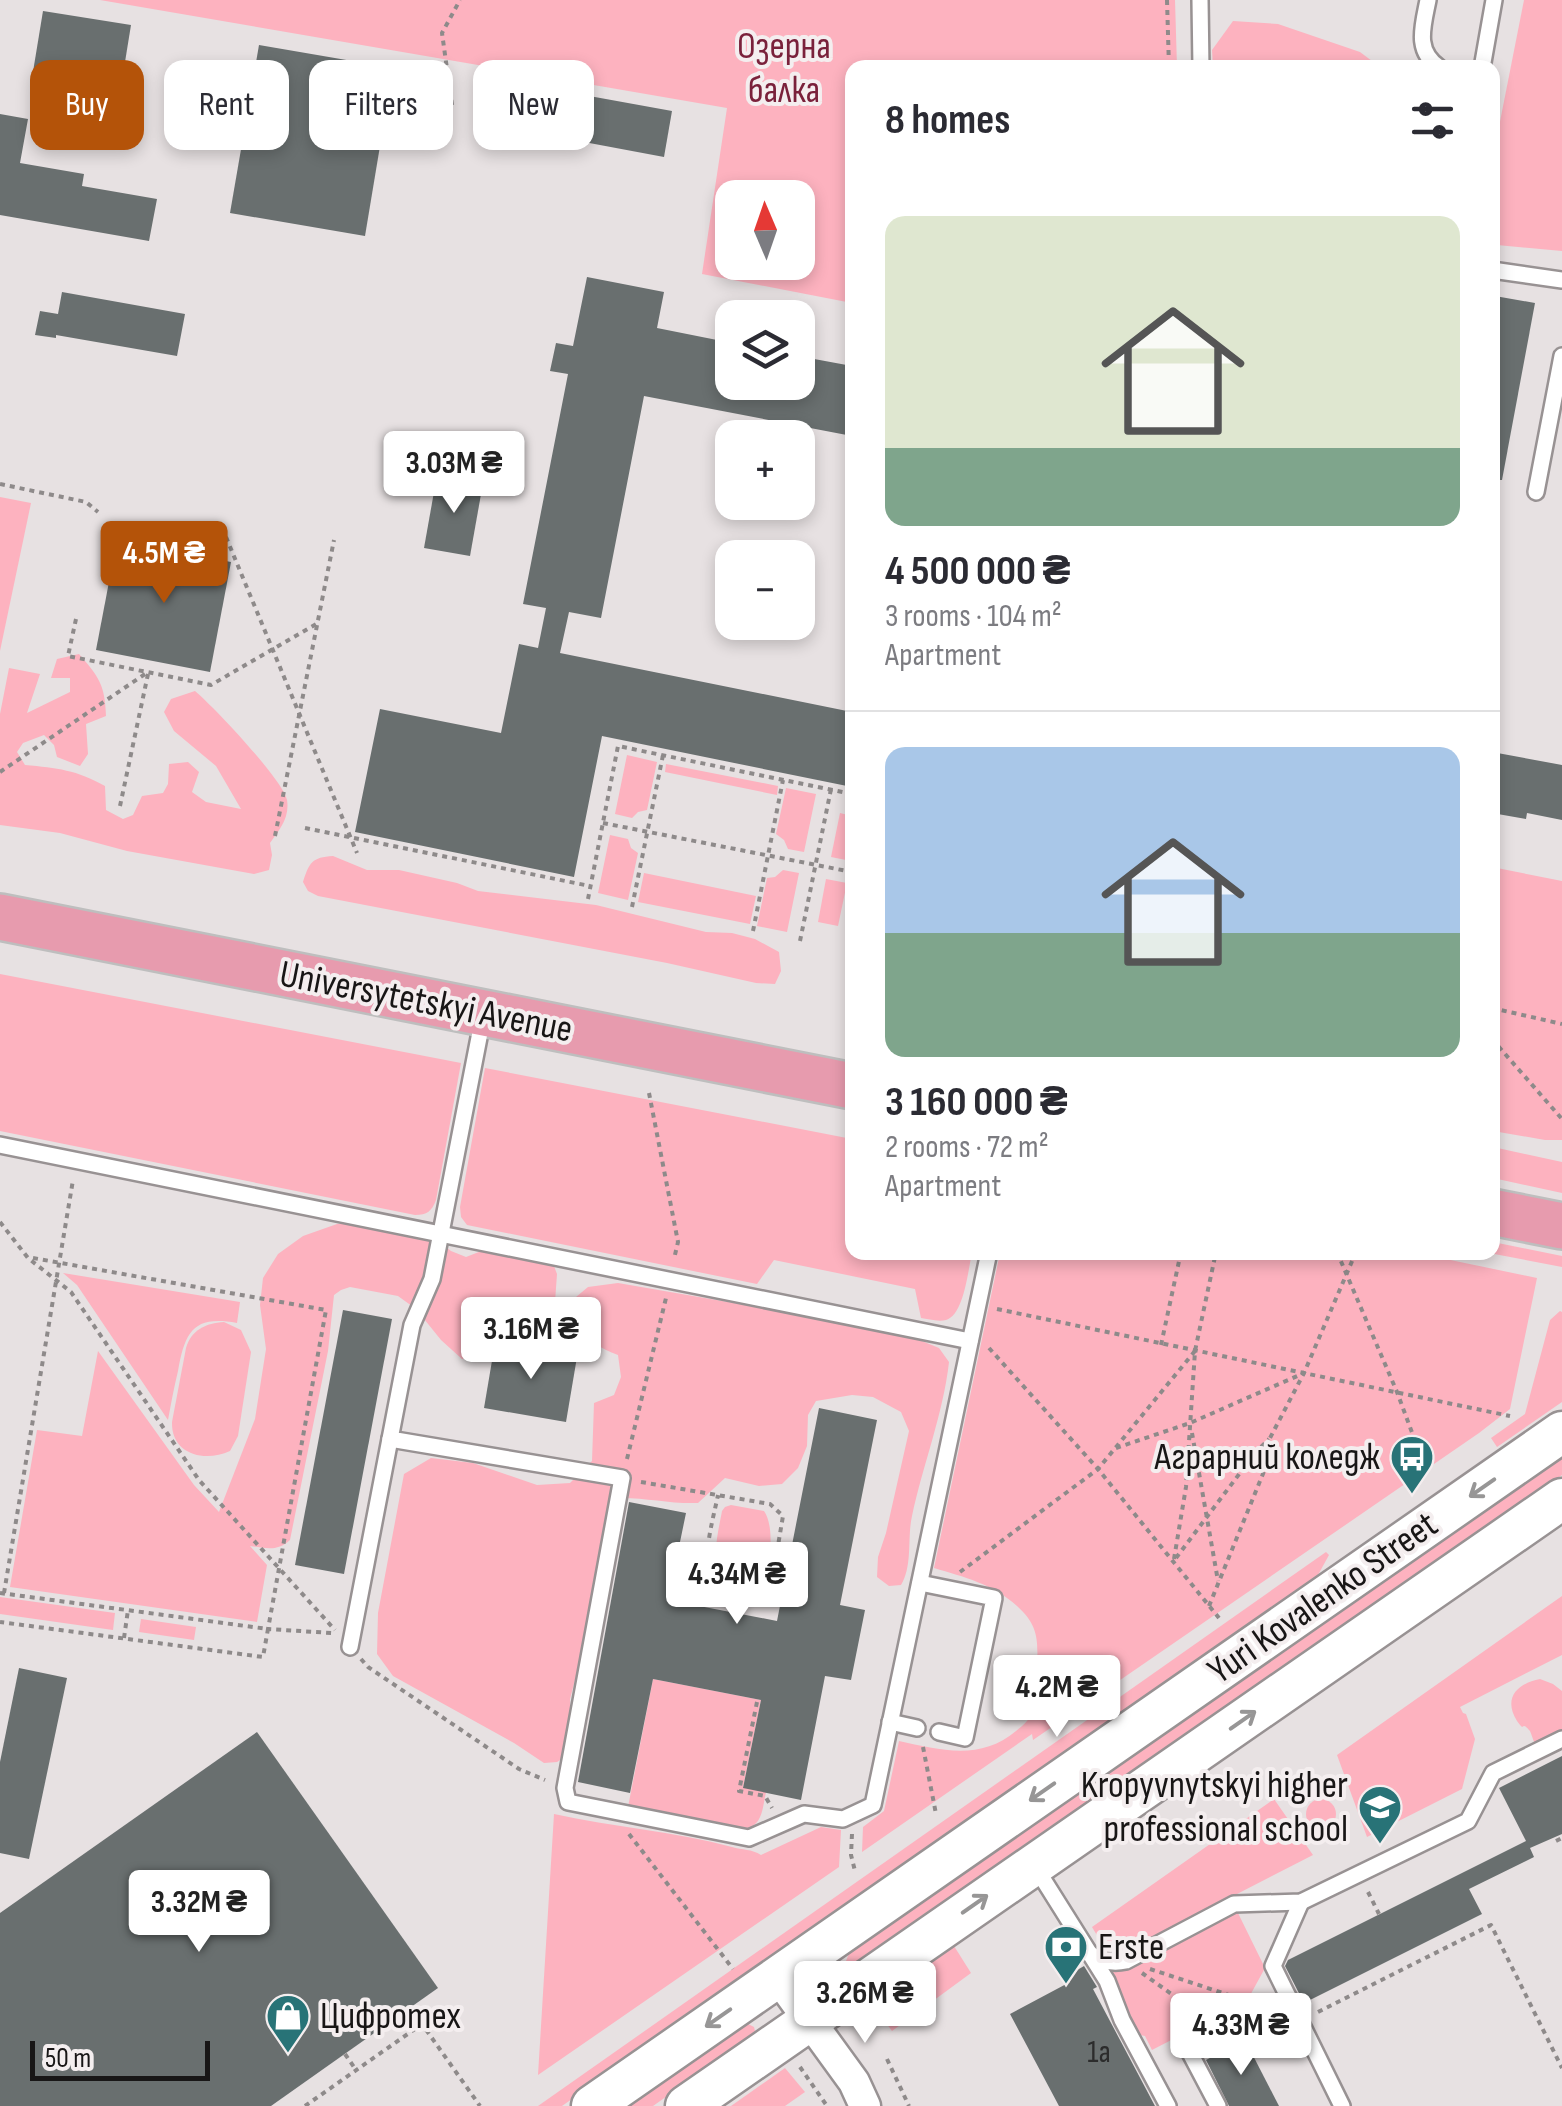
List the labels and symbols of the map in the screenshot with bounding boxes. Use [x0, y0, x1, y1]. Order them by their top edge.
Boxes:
park label: Озерна балка [737, 24, 831, 113]
north arrow [715, 180, 815, 280]
pin: 3.03M ₴ [362, 431, 546, 516]
pin: 4.5M ₴ [83, 521, 245, 606]
street label: Universytetskyi Avenue [276, 952, 576, 1052]
pin: 3.16M ₴ [439, 1297, 623, 1382]
bus stop icon: Аграрний коледж [1389, 1434, 1435, 1495]
place label: Аграрний коледж [1154, 1435, 1381, 1480]
one-way arrow [1468, 1477, 1496, 1498]
street label: Yuri Kovalenko Street [1200, 1502, 1446, 1694]
pin: 4.34M ₴ [645, 1542, 829, 1627]
pin: 4.2M ₴ [976, 1655, 1138, 1740]
one-way arrow [1229, 1710, 1256, 1731]
place label: Kropyvnytskyi higher professional school [1081, 1763, 1348, 1852]
one-way arrow [1029, 1781, 1057, 1802]
school or university icon: Kropyvnytskyi higher professional school [1357, 1784, 1403, 1845]
pin: 3.32M ₴ [107, 1870, 291, 1955]
one-way arrow [961, 1894, 989, 1915]
bank icon: Erste [1043, 1924, 1089, 1985]
place label: Erste [1098, 1925, 1164, 1970]
pin: 3.26M ₴ [773, 1961, 957, 2046]
shop icon: Цифротех [265, 1993, 311, 2054]
pin: 4.33M ₴ [1149, 1993, 1333, 2078]
place label: Цифротех [320, 1994, 461, 2039]
one-way arrow [705, 2007, 732, 2028]
house number: 1а [1087, 2033, 1111, 2072]
scale bar [30, 2036, 210, 2080]

